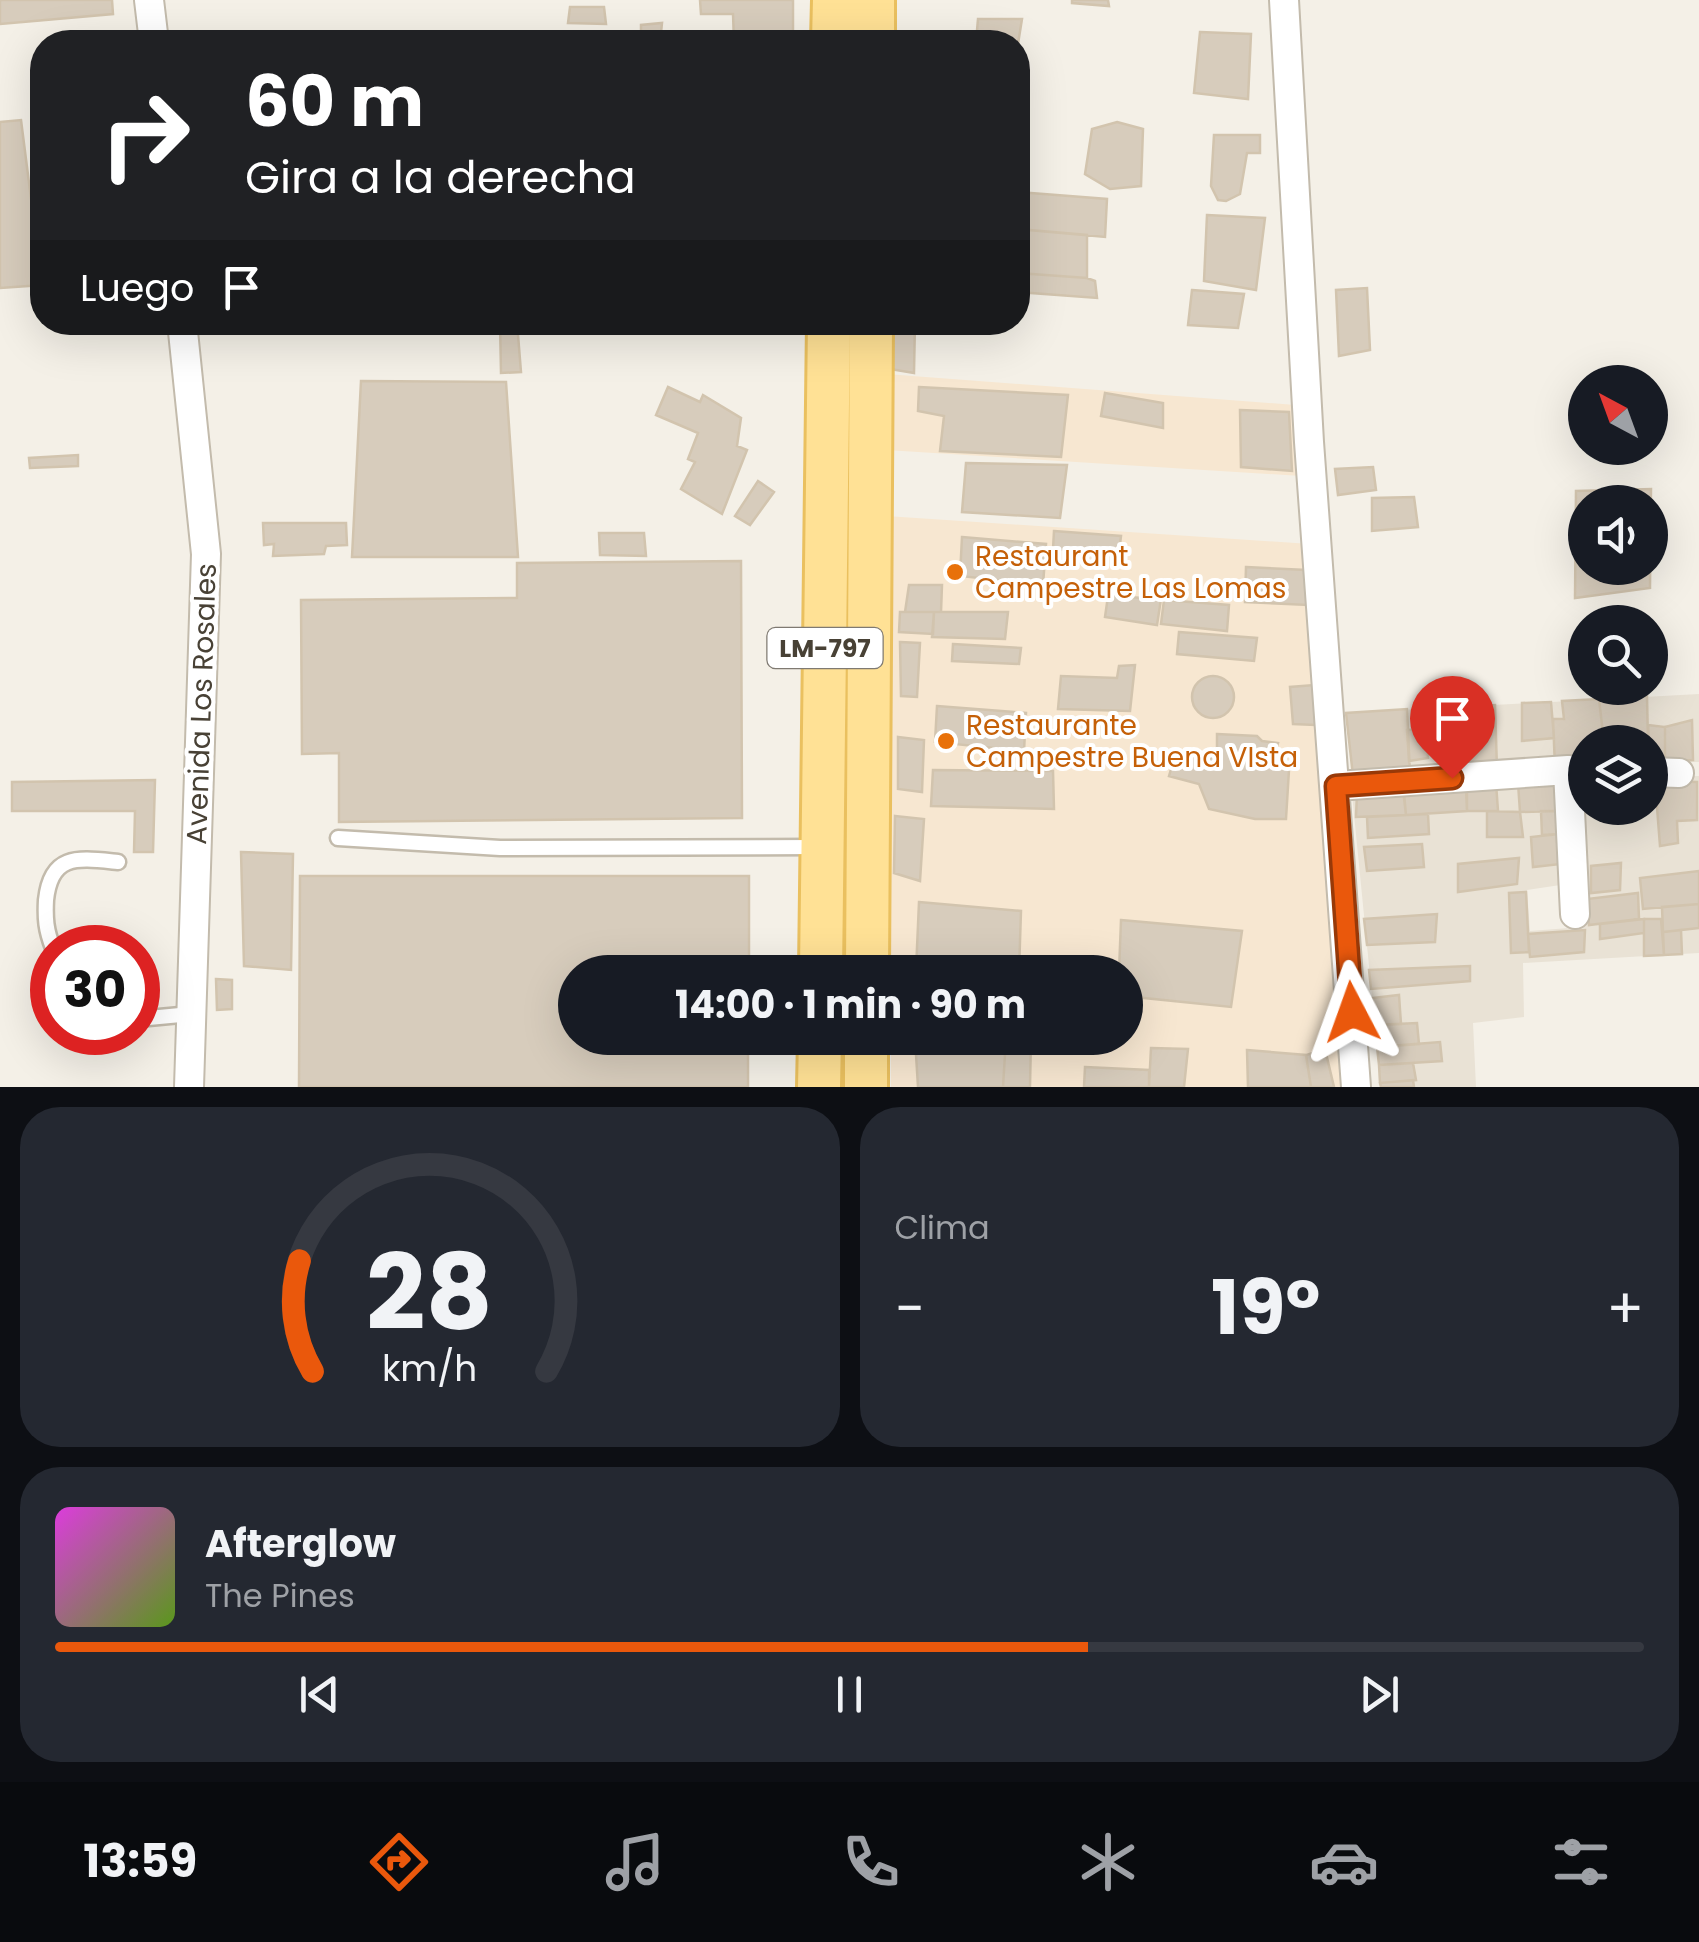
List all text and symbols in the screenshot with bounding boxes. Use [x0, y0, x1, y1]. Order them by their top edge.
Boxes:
text: 60 m [245, 52, 424, 151]
icon: right [80, 70, 210, 200]
text: Gira a la derecha [245, 146, 636, 209]
icon: arrive [214, 260, 269, 315]
text: Luego [80, 261, 194, 314]
north arrow [1568, 365, 1668, 465]
map controls [1568, 365, 1668, 825]
button: sound [1568, 485, 1668, 585]
place label: Restaurant Campestre Las Lomas [975, 537, 1286, 608]
marker: Restaurant Campestre Las Lomas [944, 561, 966, 583]
street label: Avenida Los Rosales [177, 563, 226, 845]
button: search [1568, 605, 1668, 705]
road number: LM-797 [768, 628, 882, 668]
pin [1410, 676, 1495, 779]
icon: arrive [1425, 691, 1480, 746]
place label: Restaurante Campestre Buena VIsta [966, 706, 1298, 777]
button: layers [1568, 725, 1668, 825]
marker: Restaurante Campestre Buena VIsta [935, 730, 957, 752]
speed limit sign: 30 [30, 925, 160, 1055]
position arrow [1300, 960, 1404, 1064]
text: 14:00 · 1 min · 90 m [675, 978, 1026, 1031]
text: Clima [895, 1205, 990, 1250]
text: 28 [366, 1220, 493, 1365]
text: 19° [1211, 1255, 1320, 1360]
text: − [895, 1270, 925, 1347]
text: + [1606, 1270, 1644, 1347]
text: km/h [382, 1343, 477, 1394]
text: Afterglow [205, 1517, 396, 1570]
text: The Pines [205, 1573, 355, 1618]
icon: previous [292, 1667, 347, 1722]
icon: pause [822, 1667, 877, 1722]
icon: next [1352, 1667, 1407, 1722]
icon: directions [364, 1827, 434, 1897]
icon: music [600, 1827, 670, 1897]
icon: phone [836, 1827, 906, 1897]
icon: climate [1073, 1827, 1143, 1897]
icon: car [1309, 1827, 1379, 1897]
icon: filters [1546, 1827, 1616, 1897]
text: 13:59 [83, 1830, 197, 1893]

